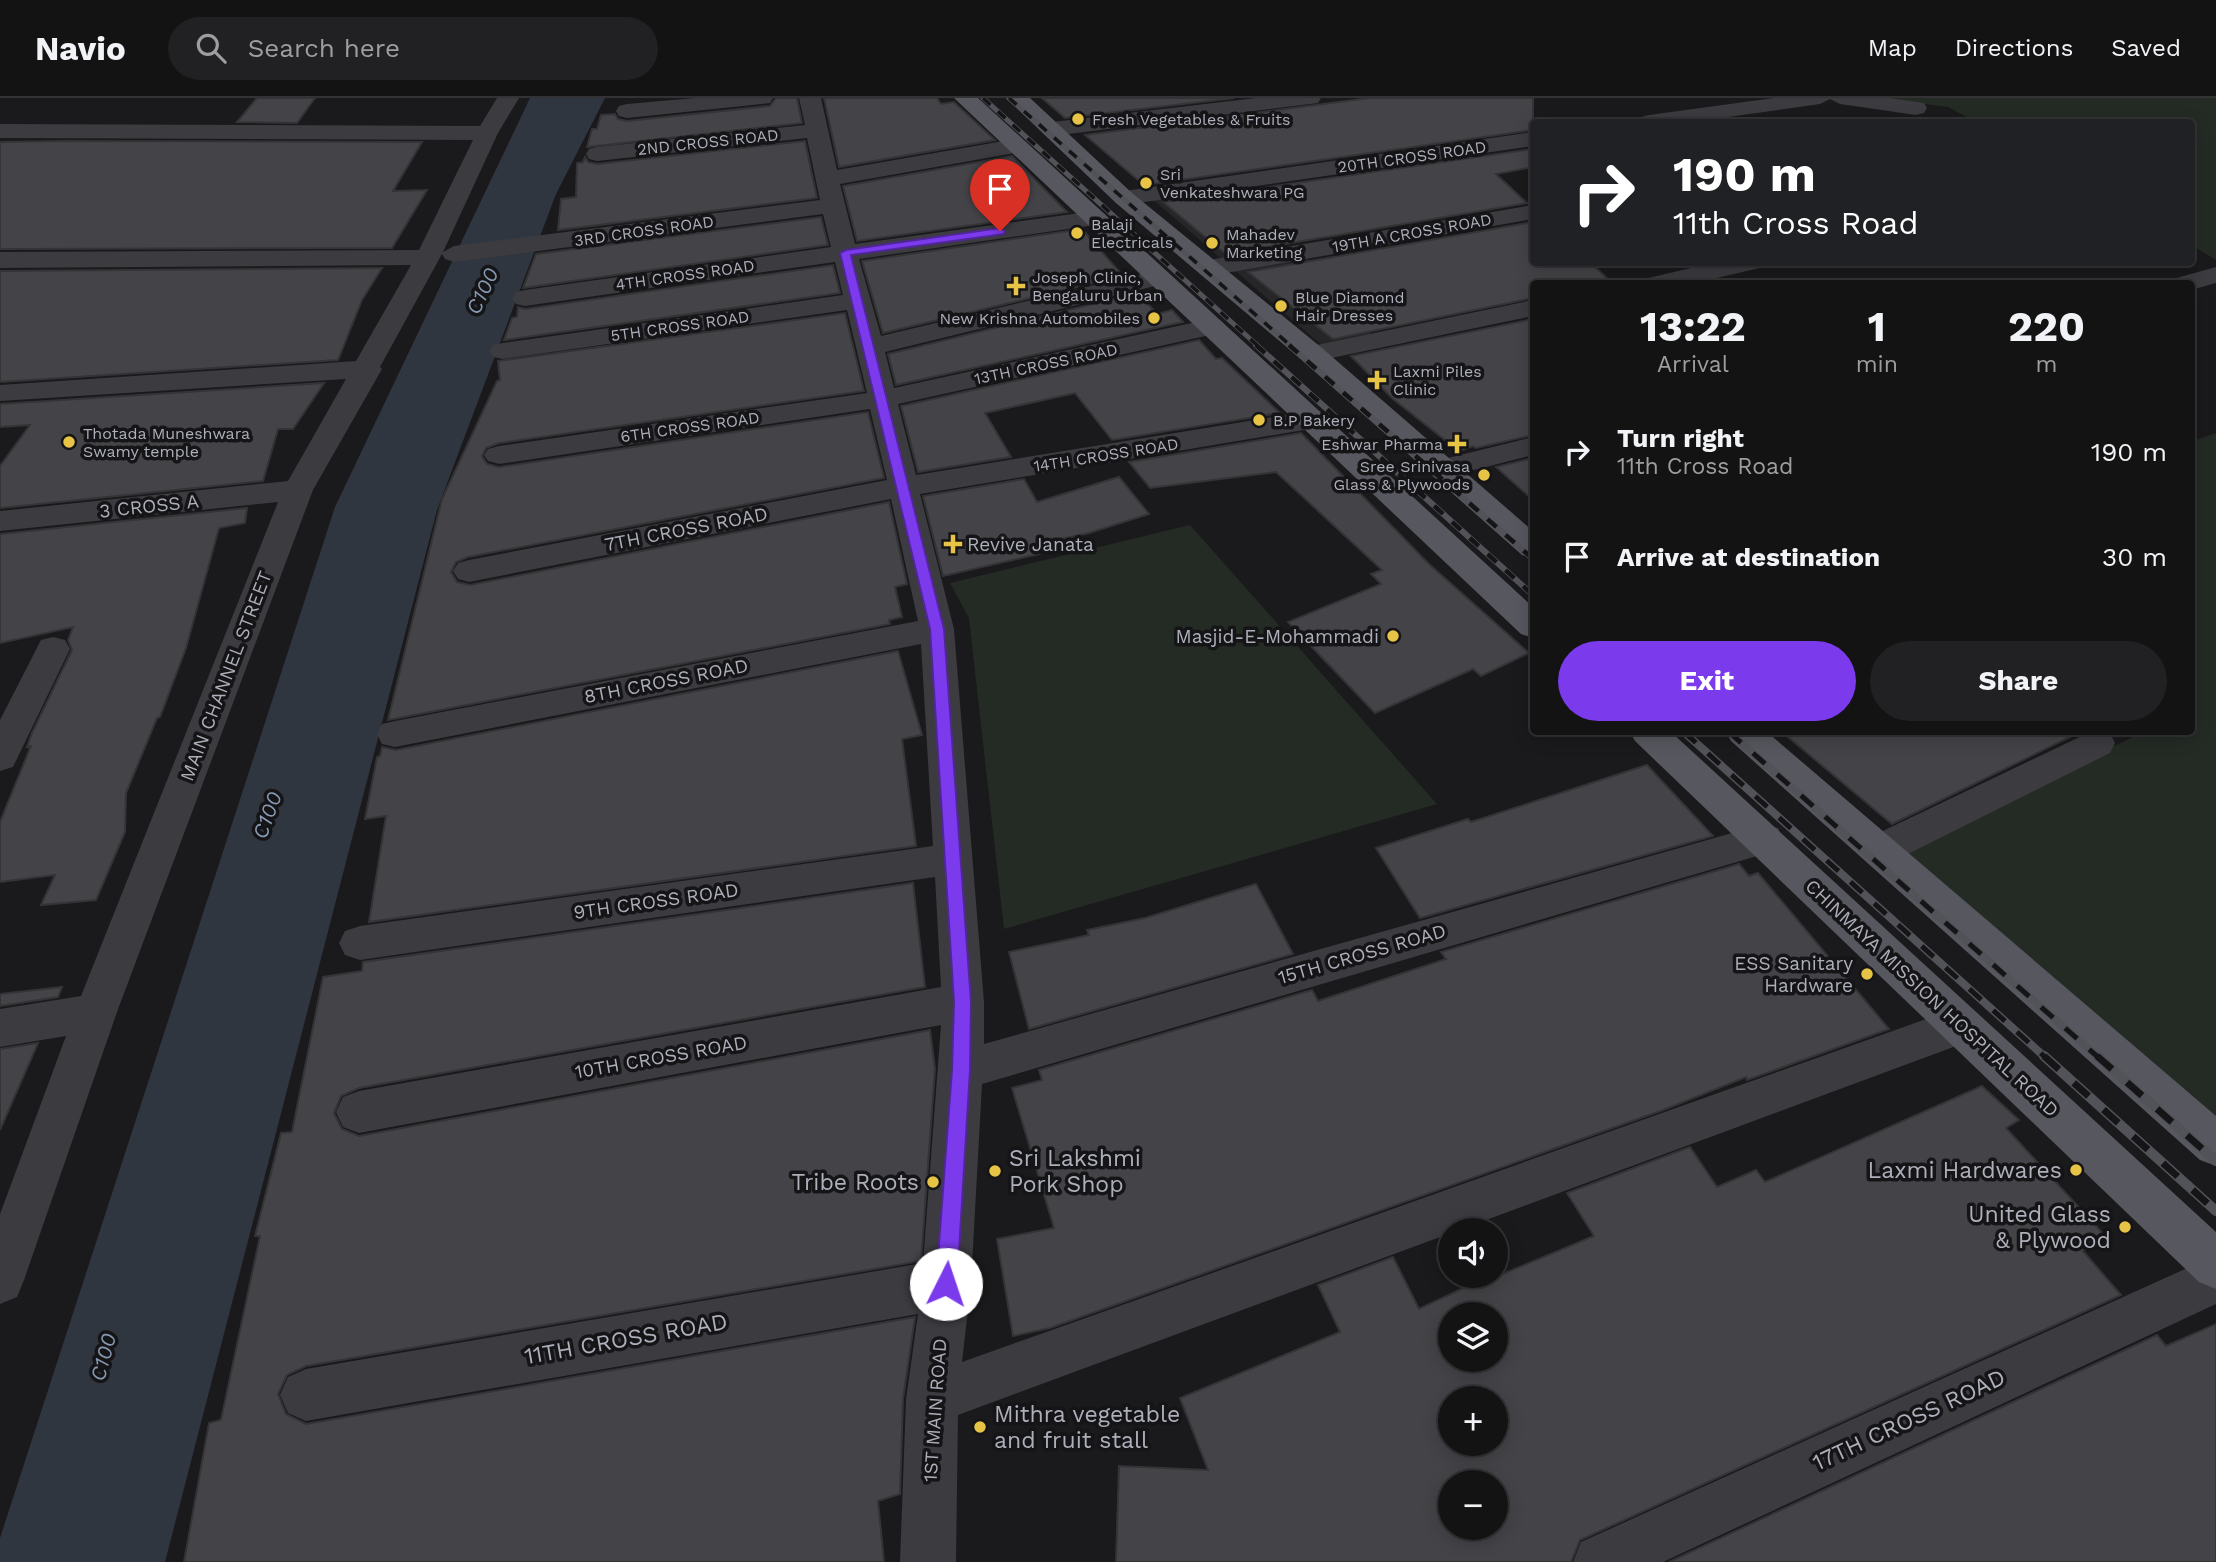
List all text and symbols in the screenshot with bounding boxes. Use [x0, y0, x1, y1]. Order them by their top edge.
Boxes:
search box [168, 17, 658, 80]
text: Navio [35, 29, 126, 68]
icon: search [192, 29, 230, 67]
text: Search here [248, 33, 400, 63]
text: Map [1868, 34, 1917, 62]
text: Directions [1955, 34, 2073, 62]
text: Saved [2111, 34, 2181, 62]
place label: Fresh Vegetables & Fruits [1092, 110, 1290, 129]
marker: Fresh Vegetables & Fruits [1070, 111, 1086, 127]
street label: 2ND CROSS ROAD [637, 125, 779, 159]
street label: 20TH CROSS ROAD [1336, 137, 1488, 177]
text: 190 m [1673, 145, 1816, 203]
icon: right [1558, 147, 1649, 238]
pin [970, 159, 1030, 231]
place label: Sri Venkateshwara PG [1160, 165, 1305, 202]
icon: arrive [981, 170, 1019, 208]
marker: Sri Venkateshwara PG [1138, 175, 1154, 191]
text: 11th Cross Road [1673, 204, 1919, 242]
street label: 19TH A CROSS ROAD [1331, 210, 1493, 256]
street label: 3RD CROSS ROAD [573, 212, 715, 250]
place label: Balaji Electricals [1091, 215, 1173, 252]
marker: Balaji Electricals [1069, 225, 1085, 241]
place label: Mahadev Marketing [1226, 225, 1303, 262]
marker: Mahadev Marketing [1204, 235, 1220, 251]
street label: 4TH CROSS ROAD [614, 256, 756, 294]
water label: C100 [460, 264, 504, 318]
place label: Joseph Clinic, Bengaluru Urban [1032, 268, 1163, 305]
marker: Joseph Clinic, Bengaluru Urban [1006, 276, 1026, 296]
place label: Blue Diamond Hair Dresses [1295, 288, 1404, 325]
marker: Blue Diamond Hair Dresses [1273, 298, 1289, 314]
text: 13:22 [1640, 302, 1746, 351]
text: 1 [1868, 302, 1886, 351]
text: 220 [2008, 302, 2085, 351]
street label: 5TH CROSS ROAD [609, 307, 751, 345]
place label: New Krishna Automobiles [940, 309, 1140, 328]
marker: New Krishna Automobiles [1146, 310, 1162, 326]
street label: 13TH CROSS ROAD [973, 340, 1119, 388]
text: Arrival [1657, 351, 1729, 378]
text: min [1856, 351, 1898, 378]
text: m [2036, 351, 2057, 378]
place label: Laxmi Piles Clinic [1393, 362, 1482, 399]
marker: Laxmi Piles Clinic [1367, 370, 1387, 390]
street label: 6TH CROSS ROAD [619, 408, 761, 446]
place label: B.P Bakery [1273, 411, 1356, 430]
marker: B.P Bakery [1251, 412, 1267, 428]
text: Turn right [1617, 423, 1744, 453]
place label: Thotada Muneshwara Swamy temple [83, 424, 250, 461]
icon: right [1558, 433, 1596, 471]
marker: Thotada Muneshwara Swamy temple [61, 434, 77, 450]
street label: 14TH CROSS ROAD [1032, 434, 1180, 476]
place label: Eshwar Pharma [1321, 435, 1443, 454]
marker: Eshwar Pharma [1449, 436, 1465, 452]
text: 190 m [2091, 437, 2167, 467]
text: 11th Cross Road [1617, 453, 1793, 480]
place label: Sree Srinivasa Glass & Plywoods [1333, 457, 1470, 494]
marker: Sree Srinivasa Glass & Plywoods [1476, 467, 1492, 483]
street label: 3 CROSS A [98, 489, 200, 523]
street label: 7TH CROSS ROAD [602, 502, 770, 556]
place label: Revive Janata [967, 533, 1094, 556]
marker: Revive Janata [945, 536, 961, 552]
icon: arrive [1558, 538, 1596, 576]
text: Arrive at destination [1617, 542, 1880, 572]
text: 30 m [2102, 542, 2167, 572]
street label: MAIN CHANNEL STREET [175, 568, 277, 784]
place label: Masjid-E-Mohammadi [1176, 625, 1379, 648]
marker: Masjid-E-Mohammadi [1385, 628, 1401, 644]
button: Exit [1558, 641, 1856, 721]
button: Share [1870, 641, 2167, 721]
street label: 8TH CROSS ROAD [582, 654, 750, 708]
water label: C100 [247, 788, 287, 842]
street label: CHINMAYA MISSION HOSPITAL ROAD [1800, 874, 2064, 1122]
street label: 9TH CROSS ROAD [572, 878, 740, 924]
street label: 15TH CROSS ROAD [1275, 919, 1449, 989]
place label: ESS Sanitary Hardware [1734, 952, 1853, 997]
marker: ESS Sanitary Hardware [1859, 966, 1875, 982]
street label: 10TH CROSS ROAD [573, 1031, 749, 1083]
place label: Sri Lakshmi Pork Shop [1009, 1145, 1141, 1198]
place label: Laxmi Hardwares [1867, 1157, 2062, 1184]
marker: Laxmi Hardwares [2068, 1162, 2084, 1178]
marker: Sri Lakshmi Pork Shop [987, 1163, 1003, 1179]
place label: Tribe Roots [792, 1169, 919, 1196]
marker: Tribe Roots [925, 1174, 941, 1190]
place label: United Glass & Plywood [1968, 1201, 2111, 1254]
map controls [1438, 1218, 1508, 1540]
button: sound [1438, 1218, 1508, 1288]
marker: United Glass & Plywood [2117, 1219, 2133, 1235]
position arrow [909, 1247, 983, 1321]
button: layers [1438, 1302, 1508, 1372]
street label: 11TH CROSS ROAD [522, 1308, 730, 1370]
water label: C100 [85, 1330, 121, 1384]
street label: 1ST MAIN ROAD [919, 1337, 951, 1483]
street label: 17TH CROSS ROAD [1808, 1363, 2010, 1477]
button: + [1438, 1386, 1508, 1456]
place label: Mithra vegetable and fruit stall [994, 1401, 1180, 1454]
marker: Mithra vegetable and fruit stall [972, 1419, 988, 1435]
button: − [1438, 1470, 1508, 1540]

